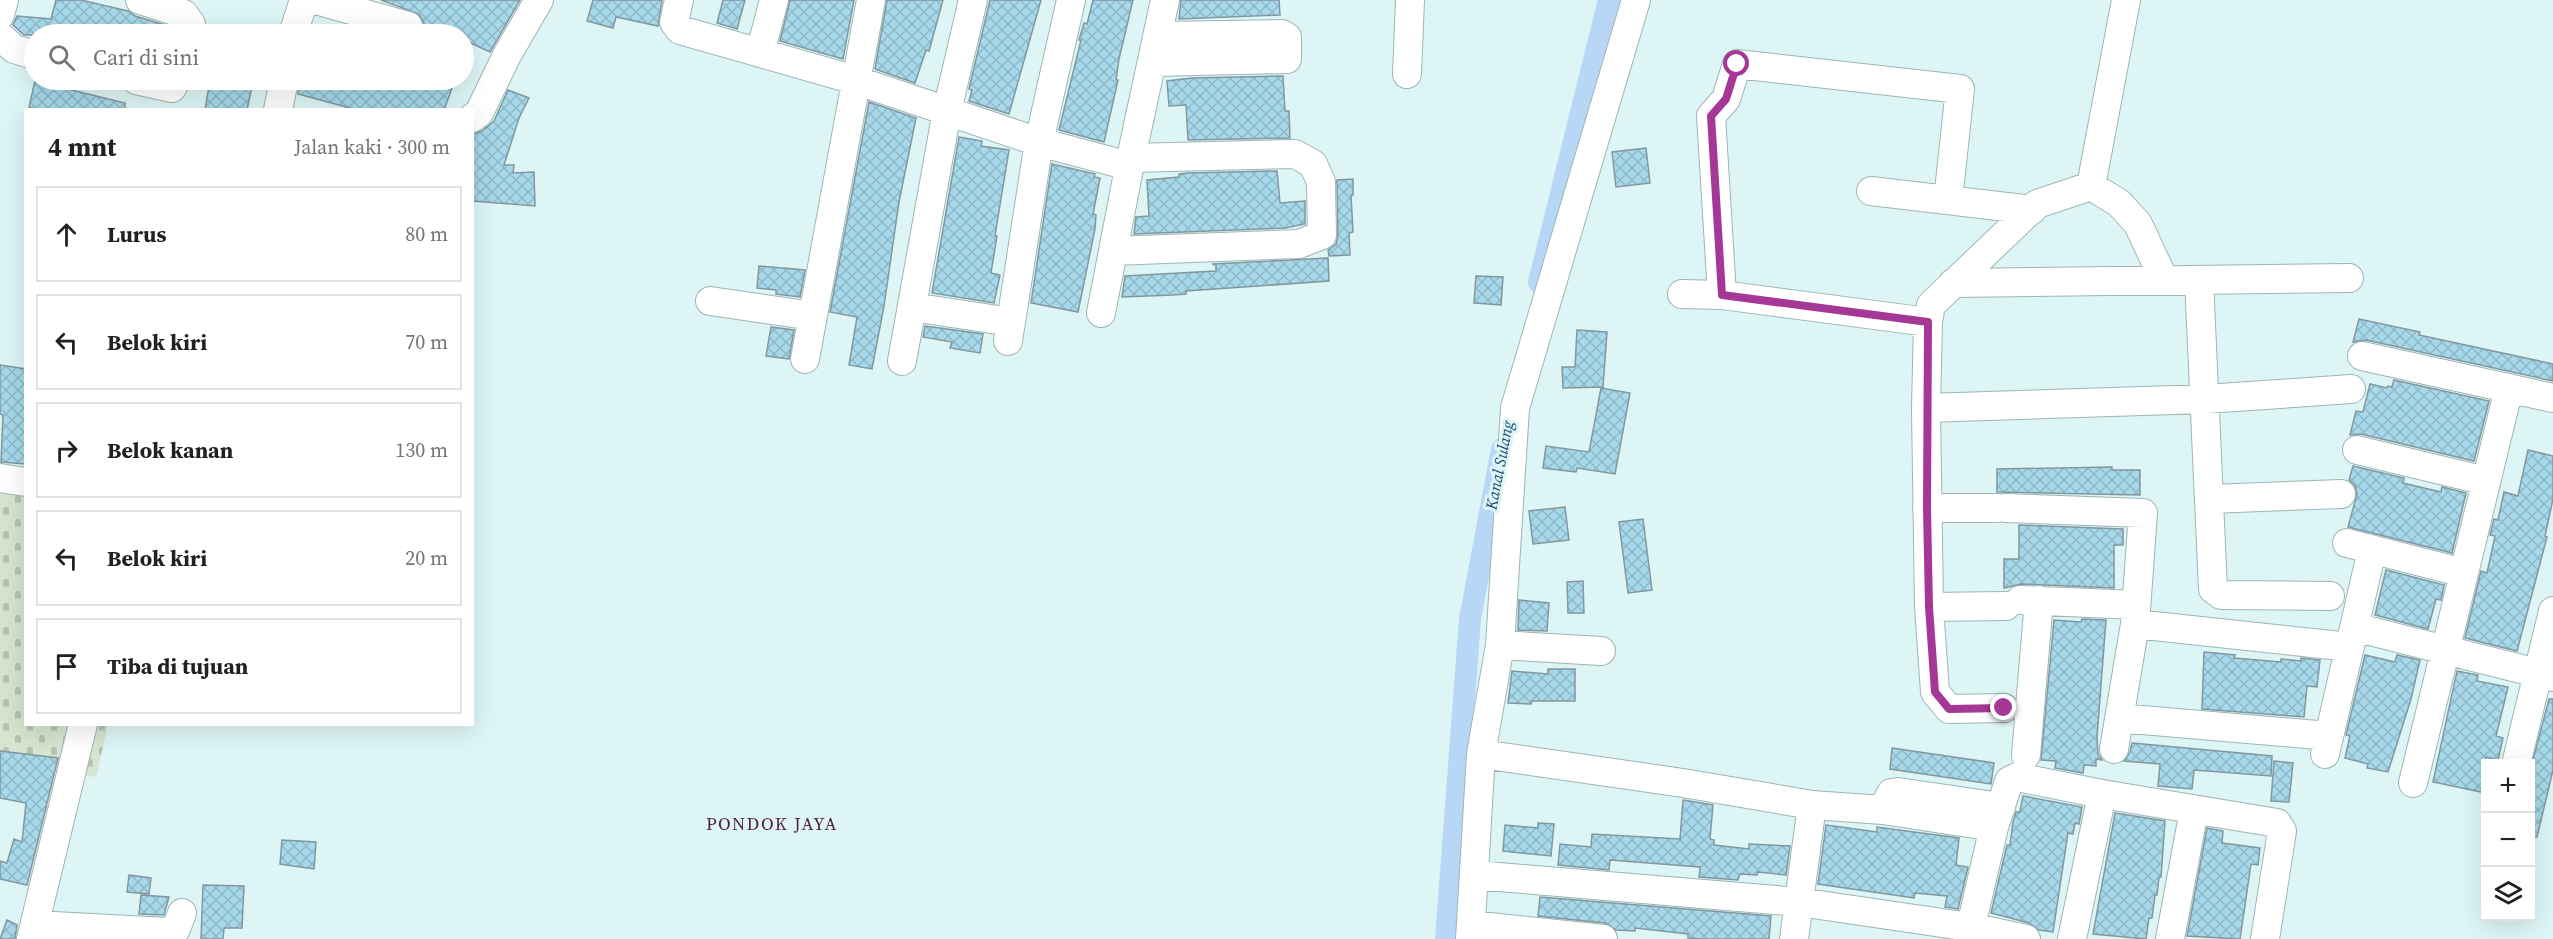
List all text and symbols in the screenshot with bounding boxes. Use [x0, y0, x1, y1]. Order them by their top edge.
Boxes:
search box [24, 24, 474, 90]
icon: search [45, 41, 78, 74]
text: Cari di sini [93, 42, 199, 72]
route start [1723, 50, 1749, 76]
text: 4 mnt [48, 129, 116, 165]
text: Jalan kaki · 300 m [294, 133, 450, 161]
icon: ahead [50, 218, 83, 251]
text: Lurus [107, 219, 166, 249]
text: 80 m [405, 220, 448, 248]
icon: left [50, 326, 83, 359]
text: Belok kiri [107, 327, 207, 357]
text: 70 m [405, 328, 448, 356]
water label: Kanal Sulang [1479, 417, 1519, 512]
icon: right [50, 434, 83, 467]
text: Belok kanan [107, 435, 233, 465]
text: 130 m [395, 436, 448, 464]
icon: left [50, 542, 83, 575]
text: Belok kiri [107, 543, 207, 573]
text: 20 m [405, 544, 448, 572]
icon: arrive [50, 650, 83, 683]
text: Tiba di tujuan [107, 651, 248, 681]
route end [1990, 694, 2016, 720]
map controls [2481, 759, 2535, 921]
button: + [2481, 759, 2535, 813]
district label: PONDOK JAYA [706, 811, 838, 836]
button: − [2481, 813, 2535, 867]
button: layers [2481, 867, 2535, 921]

